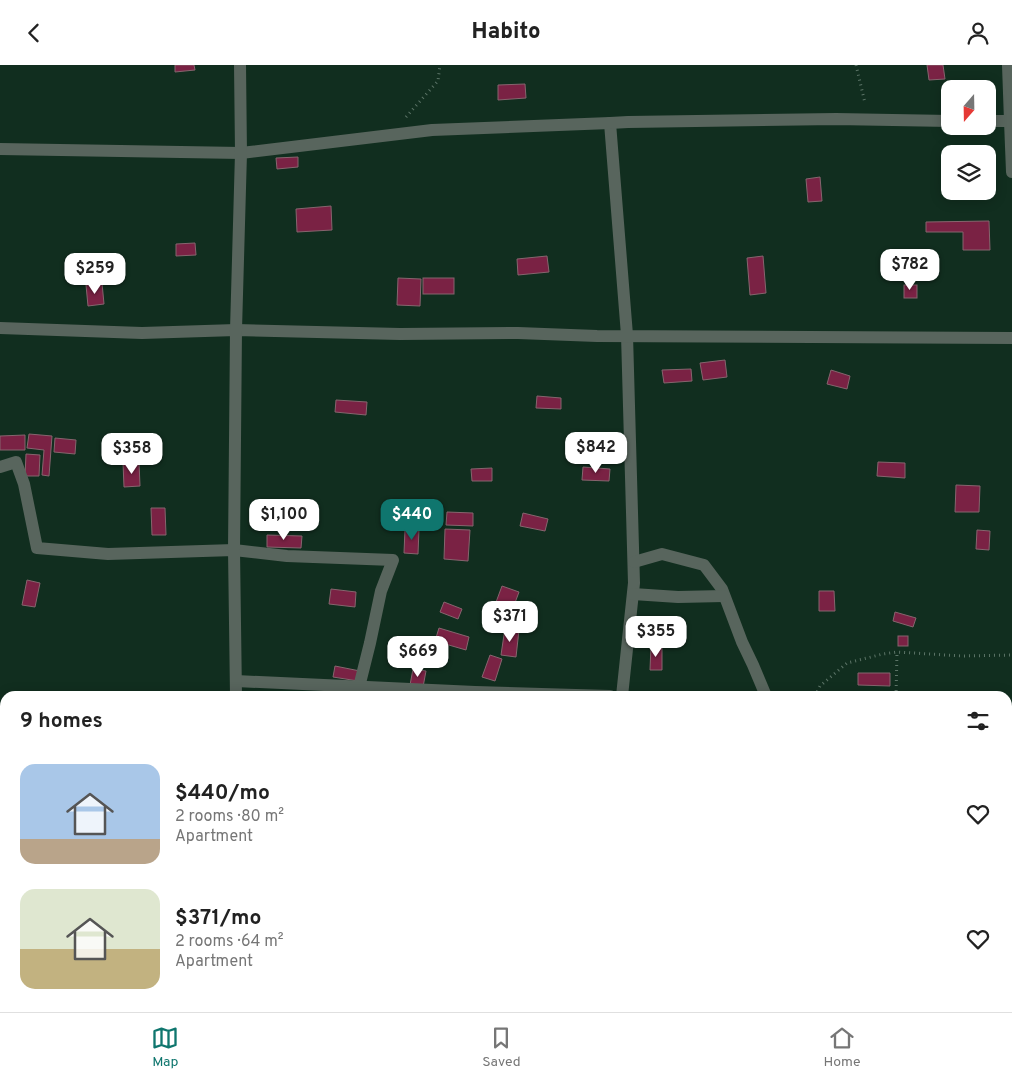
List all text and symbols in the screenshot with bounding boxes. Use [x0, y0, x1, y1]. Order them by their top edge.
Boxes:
icon: back [20, 19, 48, 47]
text: Habito [471, 19, 541, 46]
icon: person [964, 19, 992, 47]
north arrow [941, 80, 996, 135]
map controls [941, 80, 996, 200]
button: layers [941, 145, 996, 200]
pin: $782 [880, 249, 940, 291]
pin: $259 [65, 253, 125, 295]
text: $782 [891, 255, 929, 275]
text: $259 [75, 259, 115, 279]
pin: $842 [566, 431, 626, 474]
pin: $358 [102, 433, 162, 475]
text: $842 [576, 438, 616, 458]
text: $358 [112, 439, 152, 459]
pin: $1,100 [243, 499, 325, 541]
pin: $440 [382, 499, 442, 541]
text: $1,100 [260, 505, 308, 525]
text: $440 [392, 505, 432, 525]
pin: $371 [480, 601, 540, 643]
text: $371 [493, 607, 527, 627]
pin: $355 [626, 615, 686, 658]
text: $355 [637, 622, 675, 642]
pin: $669 [388, 635, 448, 678]
text: $669 [398, 642, 438, 662]
icon: filters [964, 707, 992, 735]
text: 9 homes [20, 708, 103, 735]
text: $440/mo [175, 780, 270, 807]
icon: home [60, 784, 120, 844]
icon: heart [964, 800, 992, 828]
text: 2 rooms · 80 m² [175, 807, 284, 827]
text: Apartment [175, 827, 253, 847]
text: $371/mo [175, 905, 261, 932]
icon: home [60, 909, 120, 969]
icon: heart [964, 925, 992, 953]
text: 2 rooms · 64 m² [175, 932, 284, 952]
text: Apartment [175, 952, 253, 972]
tab: Map [151, 1024, 179, 1071]
tab: Saved [482, 1024, 521, 1071]
tab: Home [823, 1024, 861, 1071]

